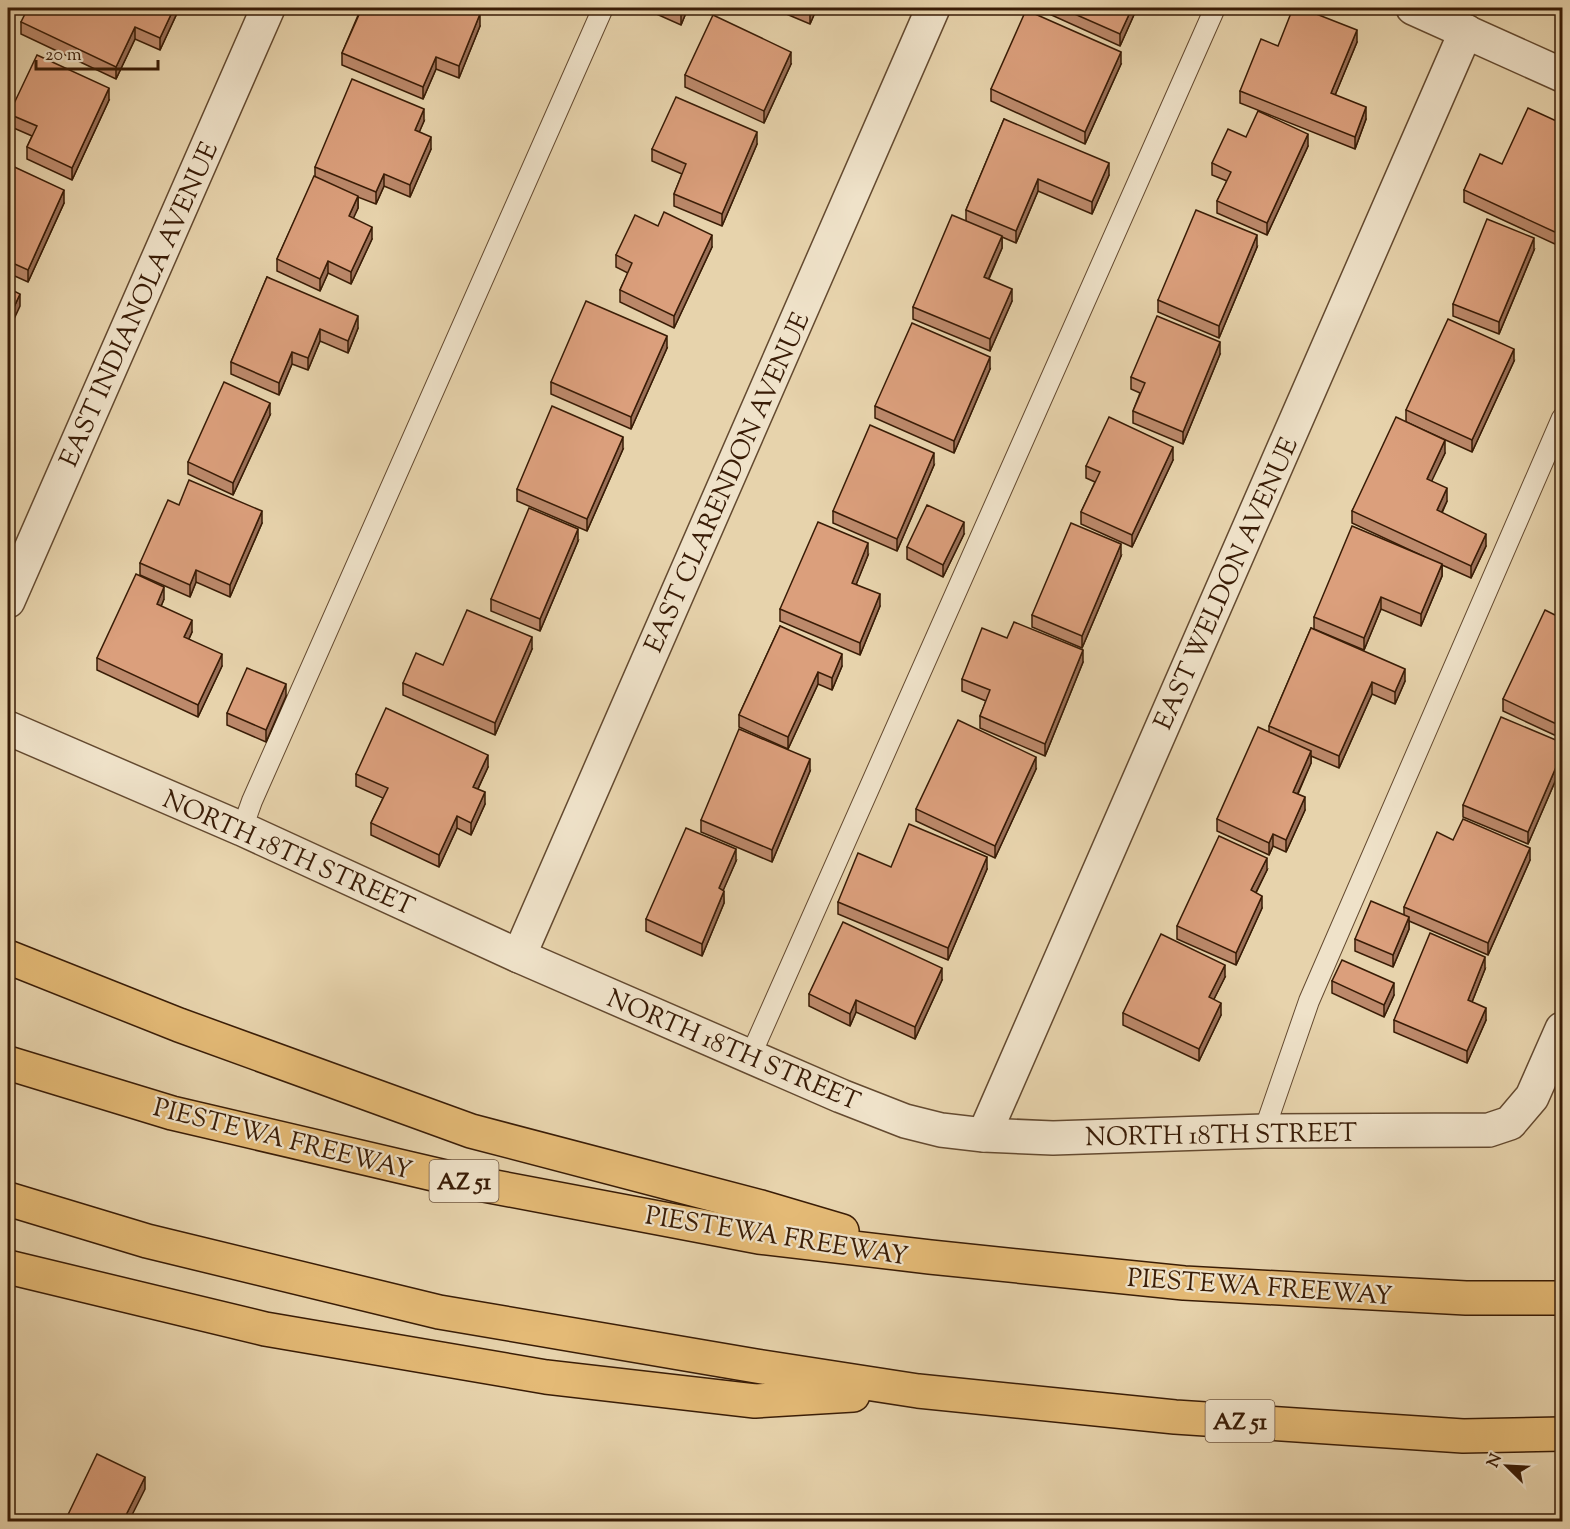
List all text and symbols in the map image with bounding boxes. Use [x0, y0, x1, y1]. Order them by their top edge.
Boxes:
scale bar [36, 33, 158, 71]
text: 20 m [45, 43, 82, 69]
street label: EAST INDIANOLA AVENUE [52, 136, 229, 473]
street label: EAST CLARENDON AVENUE [636, 307, 820, 659]
street label: EAST WELDON AVENUE [1146, 432, 1309, 736]
street label: NORTH 18TH STREET [156, 782, 420, 927]
street label: NORTH 18TH STREET [601, 981, 865, 1121]
street label: PIESTEWA FREEWAY [149, 1090, 416, 1191]
street label: NORTH 18TH STREET [1085, 1116, 1357, 1157]
road number: AZ 51 [430, 1160, 498, 1202]
street label: PIESTEWA FREEWAY [642, 1198, 911, 1277]
street label: PIESTEWA FREEWAY [1126, 1261, 1394, 1316]
road number: AZ 51 [1206, 1400, 1274, 1442]
north arrow [1477, 1436, 1537, 1496]
text: N [1482, 1450, 1509, 1471]

